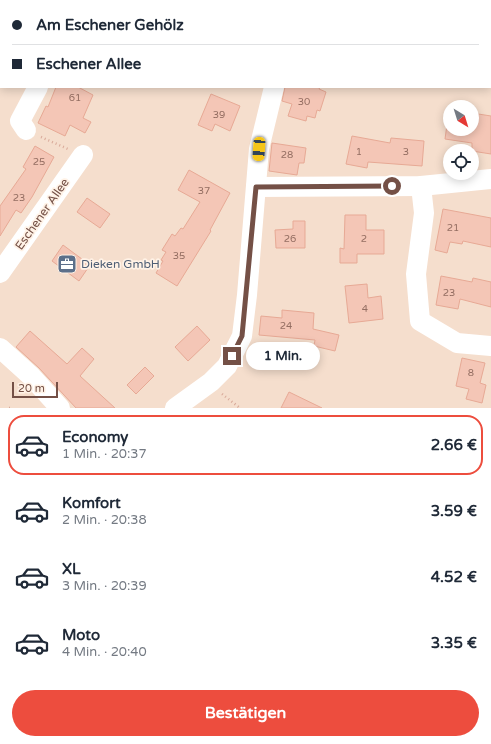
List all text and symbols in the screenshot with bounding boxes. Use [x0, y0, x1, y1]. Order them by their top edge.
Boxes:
text: Am Eschener Gehölz [36, 16, 184, 34]
text: Eschener Allee [36, 55, 141, 73]
house number: 61 [69, 92, 81, 104]
house number: 30 [298, 96, 310, 108]
north arrow [443, 100, 479, 136]
map controls [443, 100, 479, 180]
house number: 39 [213, 109, 225, 121]
car [252, 137, 266, 161]
button: locate [443, 144, 479, 180]
house number: 1 [356, 146, 362, 158]
house number: 3 [403, 146, 409, 158]
house number: 28 [281, 149, 293, 161]
house number: 25 [33, 156, 45, 168]
street label: Eschener Allee [12, 175, 72, 252]
route start [383, 177, 401, 195]
house number: 37 [198, 185, 210, 197]
house number: 23 [13, 192, 25, 204]
house number: 21 [447, 222, 459, 234]
house number: 26 [284, 233, 296, 245]
house number: 2 [361, 233, 367, 245]
house number: 35 [173, 250, 185, 262]
office icon: Dieken GmbH [56, 253, 78, 275]
place label: Dieken GmbH [81, 257, 160, 271]
house number: 23 [443, 287, 455, 299]
house number: 4 [362, 303, 368, 315]
house number: 24 [280, 320, 292, 332]
callout: 1 Min. [246, 342, 320, 370]
route end [223, 347, 241, 365]
text: 1 Min. [264, 348, 302, 364]
house number: 8 [468, 367, 474, 379]
scale bar [12, 380, 58, 399]
text: 20 m [18, 382, 45, 395]
icon: car [14, 427, 50, 463]
text: Economy [62, 428, 128, 446]
text: 2.66 € [431, 436, 477, 454]
text: 1 Min. · 20:37 [62, 446, 147, 462]
icon: car [14, 493, 50, 529]
text: Komfort [62, 494, 121, 512]
text: 3.59 € [431, 502, 477, 520]
text: 2 Min. · 20:38 [62, 512, 147, 528]
icon: car [14, 559, 50, 595]
text: XL [62, 560, 81, 578]
text: 4.52 € [431, 568, 477, 586]
text: 3 Min. · 20:39 [62, 578, 147, 594]
icon: car [14, 625, 50, 661]
text: Moto [62, 626, 100, 644]
text: 3.35 € [431, 634, 477, 652]
text: 4 Min. · 20:40 [62, 644, 147, 660]
button: Bestätigen [12, 690, 479, 736]

